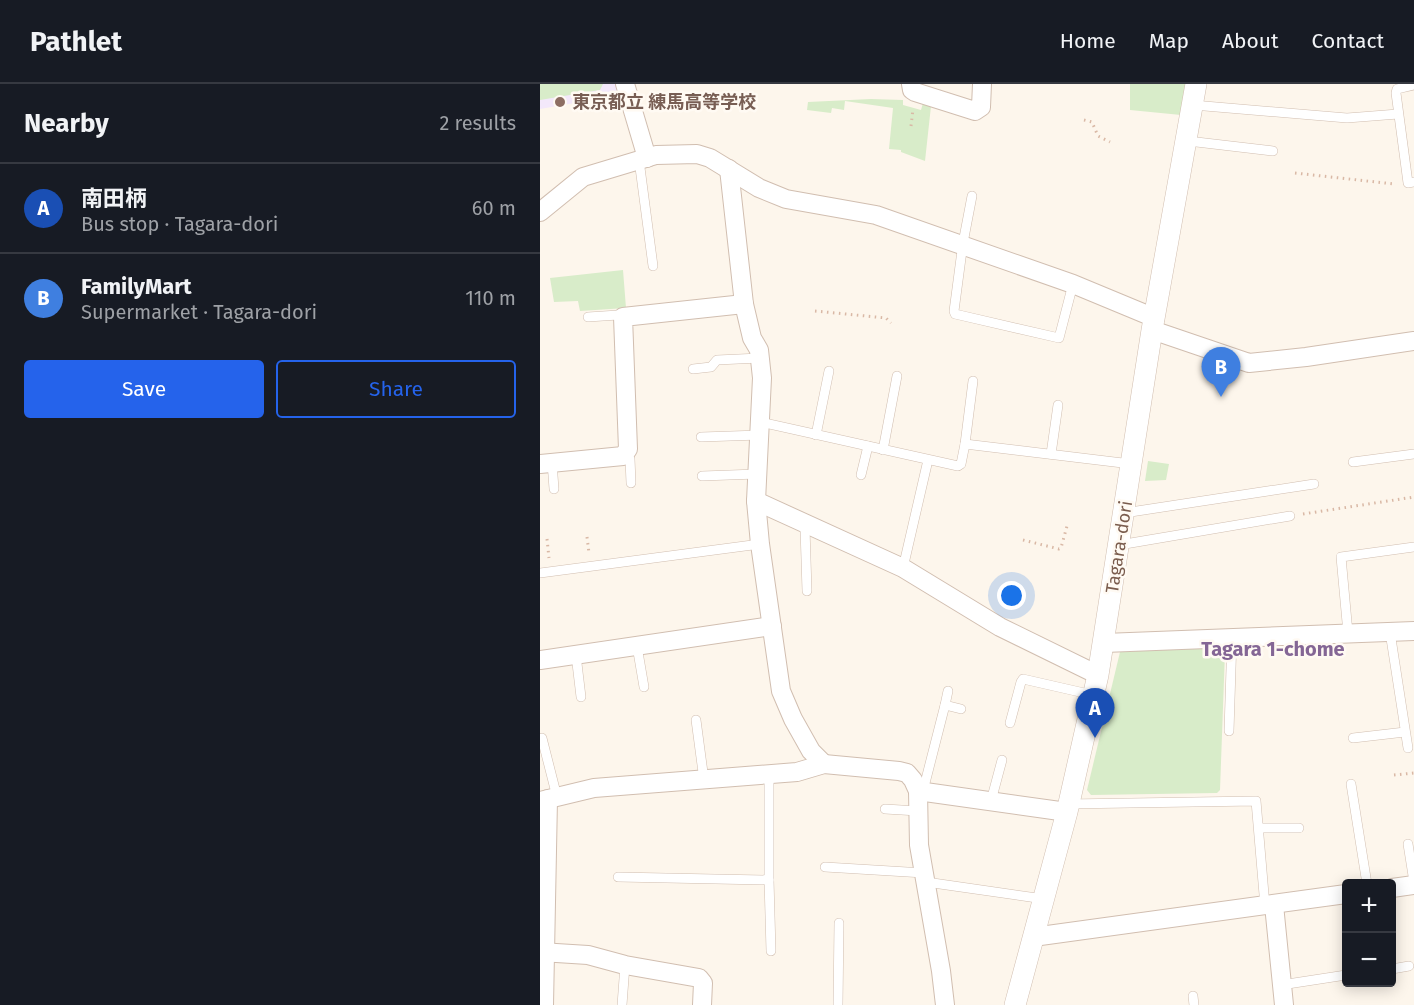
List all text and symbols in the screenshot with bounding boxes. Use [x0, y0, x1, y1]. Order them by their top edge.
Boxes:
text: Pathlet [30, 25, 122, 58]
text: Home [1060, 28, 1116, 54]
text: Map [1149, 28, 1189, 54]
text: About [1222, 28, 1279, 54]
text: Contact [1312, 28, 1384, 54]
place label: 東京都立 練馬高等学校 [572, 91, 756, 113]
marker: 東京都立 練馬高等学校 [553, 95, 567, 109]
text: Nearby [24, 108, 109, 139]
text: 2 results [439, 111, 516, 135]
text: 南田柄 [81, 185, 147, 212]
text: A [38, 196, 49, 220]
text: 60 m [472, 196, 516, 220]
text: Bus stop · Tagara-dori [81, 212, 278, 236]
text: FamilyMart [81, 273, 192, 300]
text: B [37, 286, 50, 310]
text: 110 m [465, 286, 516, 310]
text: Supermarket · Tagara-dori [81, 300, 317, 324]
pin: B [1202, 348, 1240, 397]
button: Save [24, 360, 264, 418]
button: Share [276, 360, 516, 418]
street label: Tagara-dori [1101, 499, 1137, 595]
your location [997, 581, 1026, 610]
district label: Tagara 1-chome [1201, 637, 1345, 661]
pin: A [1076, 688, 1114, 738]
map controls [1342, 879, 1396, 987]
button: + [1342, 879, 1396, 933]
button: − [1342, 933, 1396, 987]

